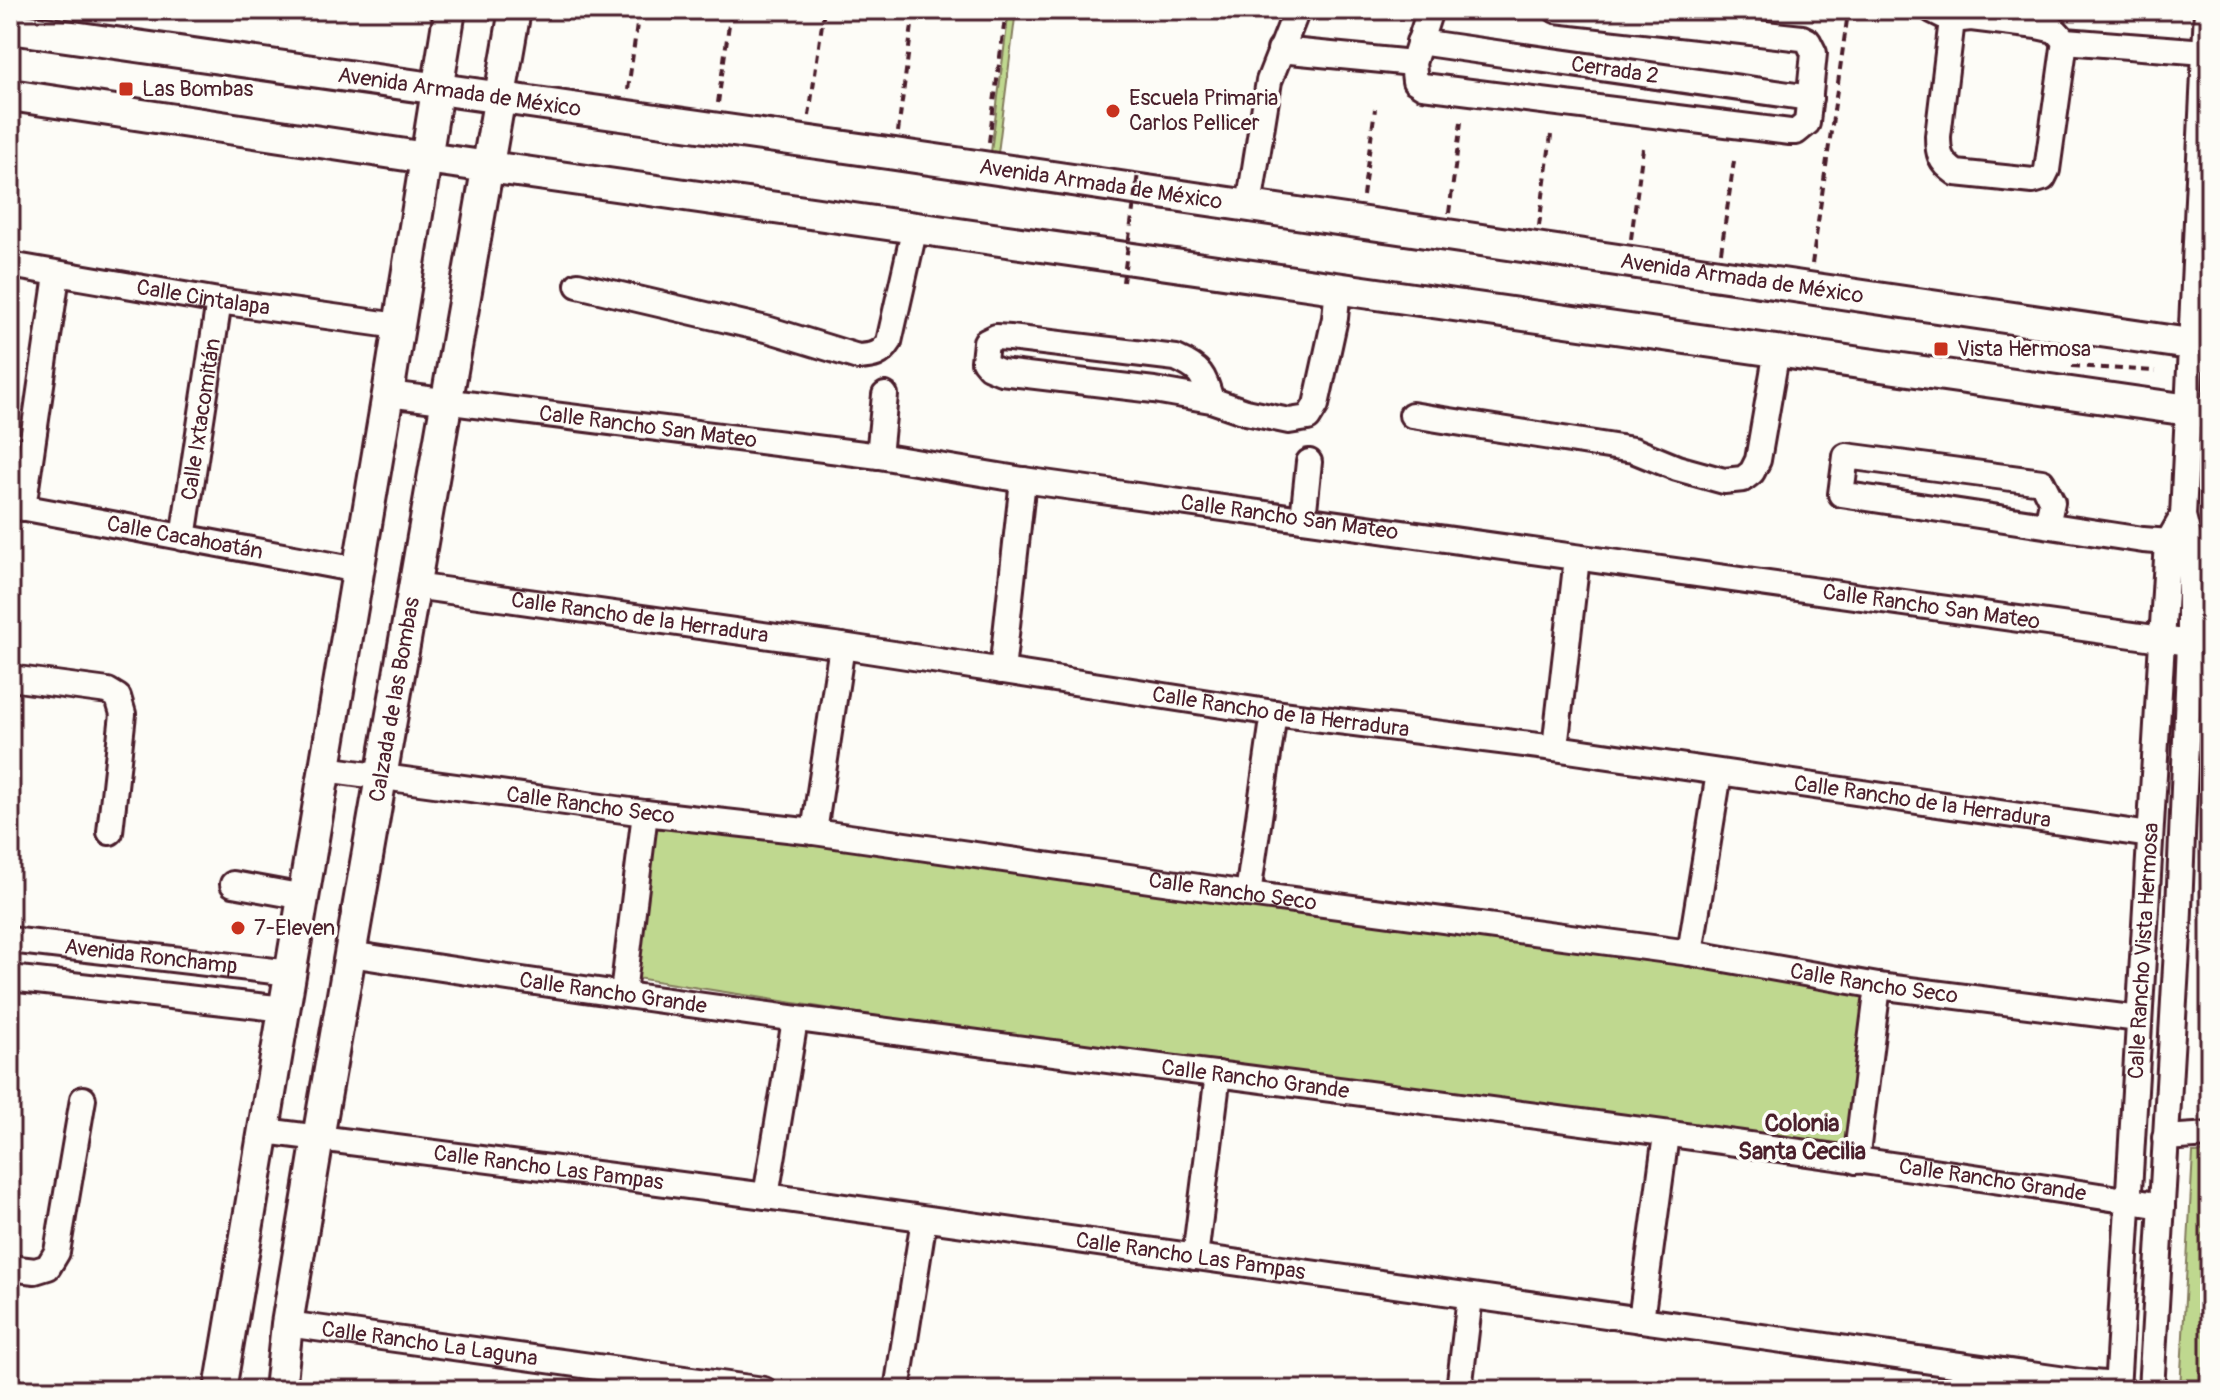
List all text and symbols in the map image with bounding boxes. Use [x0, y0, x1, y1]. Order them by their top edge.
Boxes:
street label: Cerrada 2 [1569, 50, 1661, 90]
street label: Avenida Armada de México [336, 61, 583, 123]
place label: Las Bombas [142, 75, 253, 103]
marker: Las Bombas [117, 80, 135, 98]
place label: Escuela Primaria Carlos Pellicer [1129, 84, 1278, 137]
marker: Escuela Primaria Carlos Pellicer [1104, 102, 1122, 120]
street label: Avenida Armada de México [977, 153, 1224, 216]
street label: Avenida Armada de México [1619, 247, 1866, 310]
street label: Calle Cintalapa [134, 273, 272, 322]
place label: Vista Hermosa [1957, 335, 2091, 363]
street label: Calle Ixtacomitán [175, 336, 227, 502]
marker: Vista Hermosa [1932, 340, 1950, 358]
street label: Calle Rancho San Mateo [537, 399, 759, 454]
street label: Calle Rancho San Mateo [1179, 488, 1400, 546]
street label: Calle Cacahoatán [104, 509, 265, 566]
street label: Calle Rancho San Mateo [1821, 578, 2042, 636]
street label: Calle Rancho de la Herradura [509, 586, 770, 650]
street label: Calzada de las Bombas [363, 595, 426, 804]
street label: Calle Rancho de la Herradura [1150, 680, 1411, 744]
street label: Calle Rancho de la Herradura [1792, 769, 2053, 834]
street label: Calle Rancho Seco [505, 780, 676, 830]
street label: Calle Rancho Vista Hermosa [2122, 822, 2165, 1080]
street label: Calle Rancho Seco [1147, 866, 1319, 917]
place label: 7-Eleven [254, 914, 335, 942]
marker: 7-Eleven [229, 919, 247, 937]
street label: Avenida Ronchamp [63, 933, 239, 981]
street label: Calle Rancho Seco [1788, 957, 1960, 1010]
street label: Calle Rancho Grande [517, 966, 709, 1020]
street label: Calle Rancho Grande [1160, 1053, 1351, 1105]
district label: Colonia Santa Cecilia [1738, 1109, 1866, 1166]
street label: Calle Rancho Las Pampas [432, 1139, 665, 1197]
street label: Calle Rancho Grande [1897, 1152, 2088, 1208]
street label: Calle Rancho Las Pampas [1074, 1226, 1307, 1286]
street label: Calle Rancho La Laguna [320, 1315, 539, 1373]

